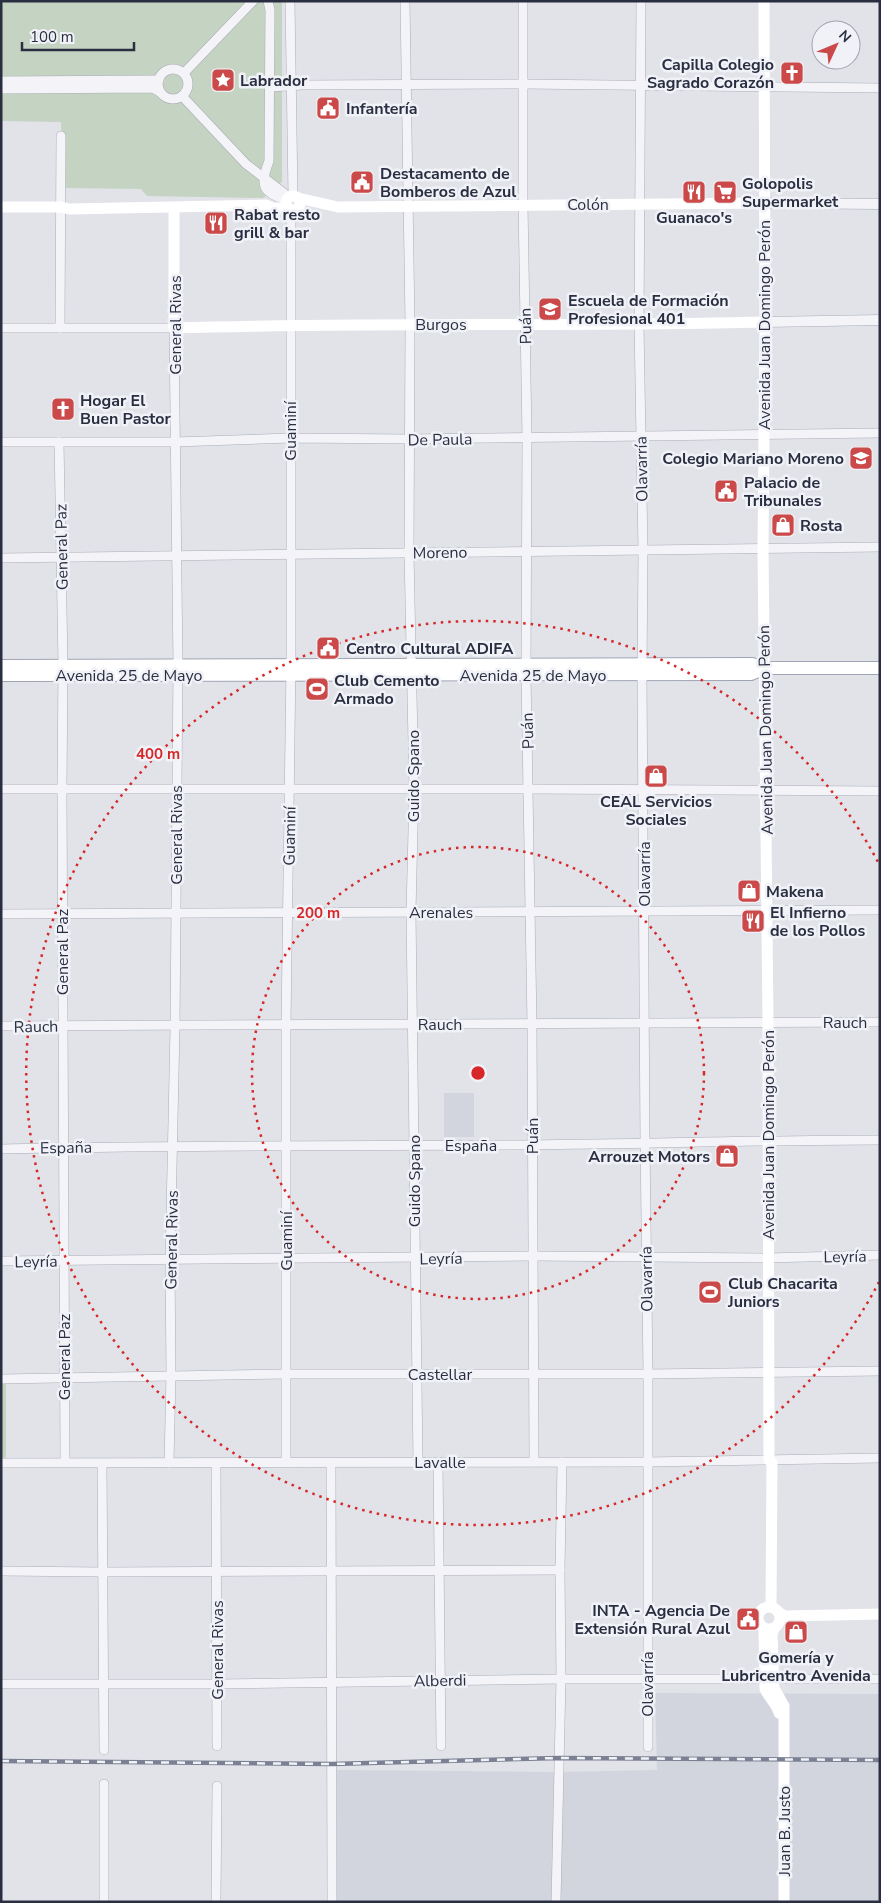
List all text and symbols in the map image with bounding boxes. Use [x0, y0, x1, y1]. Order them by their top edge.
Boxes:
scale bar [22, 20, 135, 52]
north arrow [811, 20, 861, 70]
text: N [835, 26, 855, 47]
text: 100 m [30, 27, 74, 47]
place label: Capilla Colegio Sagrado Corazón [647, 54, 774, 94]
church icon: Capilla Colegio Sagrado Corazón [779, 60, 805, 86]
place icon: Labrador [210, 67, 236, 93]
place label: Labrador [240, 70, 308, 92]
public building icon: Infantería [315, 95, 341, 121]
place label: Infantería [346, 98, 418, 120]
place label: Destacamento de Bomberos de Azul [380, 163, 516, 203]
public building icon: Destacamento de Bomberos de Azul [349, 169, 375, 195]
place label: Golopolis Supermarket [742, 173, 839, 213]
restaurant icon: Guanaco's [681, 179, 707, 205]
supermarket icon: Golopolis Supermarket [712, 179, 738, 205]
street label: Colón [567, 194, 609, 216]
place label: Rabat resto grill & bar [234, 204, 320, 244]
place label: Guanaco's [656, 207, 732, 229]
restaurant icon: Rabat resto grill & bar [203, 210, 229, 236]
street label: Avenida Juan Domingo Perón [754, 220, 776, 430]
street label: General Rivas [165, 275, 187, 375]
place label: Escuela de Formación Profesional 401 [568, 290, 729, 330]
school or university icon: Escuela de Formación Profesional 401 [537, 296, 563, 322]
street label: Puán [515, 308, 537, 344]
street label: Burgos [415, 314, 467, 336]
place label: Hogar El Buen Pastor [80, 390, 171, 430]
church icon: Hogar El Buen Pastor [50, 396, 76, 422]
street label: Guaminí [280, 400, 302, 461]
street label: De Paula [407, 428, 473, 452]
street label: Olavarría [630, 436, 654, 502]
school or university icon: Colegio Mariano Moreno [848, 445, 874, 471]
place label: Colegio Mariano Moreno [662, 448, 844, 470]
place label: Palacio de Tribunales [744, 472, 822, 512]
public building icon: Palacio de Tribunales [713, 478, 739, 504]
street label: General Paz [50, 504, 74, 590]
shop icon: Rosta [770, 512, 796, 538]
place label: Rosta [800, 515, 843, 537]
street label: Moreno [412, 542, 468, 564]
street label: Avenida Juan Domingo Perón [753, 625, 779, 835]
public building icon: Centro Cultural ADIFA [315, 635, 341, 661]
place label: Centro Cultural ADIFA [346, 638, 513, 660]
street label: Avenida 25 de Mayo [56, 665, 203, 687]
street label: Avenida 25 de Mayo [460, 665, 607, 687]
place label: Club Cemento Armado [334, 670, 439, 710]
sports icon: Club Cemento Armado [304, 676, 330, 702]
street label: Puán [516, 712, 540, 750]
street label: Guido Spano [403, 730, 425, 822]
text: 400 m [136, 744, 180, 764]
shop icon: CEAL Servicios Sociales [643, 763, 669, 789]
street label: General Rivas [166, 785, 188, 885]
place label: CEAL Servicios Sociales [600, 791, 712, 831]
street label: Guaminí [278, 805, 302, 866]
street label: Olavarría [634, 841, 656, 907]
shop icon: Makena [736, 878, 762, 904]
place label: Makena [766, 881, 824, 903]
street label: Arenales [409, 902, 473, 924]
place label: El Infierno de los Pollos [770, 902, 866, 942]
text: 200 m [296, 903, 340, 923]
restaurant icon: El Infierno de los Pollos [740, 908, 766, 934]
street label: General Paz [52, 909, 74, 995]
street label: Rauch [823, 1012, 867, 1034]
street label: Rauch [418, 1014, 462, 1036]
street label: Rauch [14, 1016, 59, 1038]
street label: Avenida Juan Domingo Perón [758, 1030, 780, 1240]
centre of rings [469, 1064, 487, 1082]
street label: Puán [522, 1118, 544, 1154]
street label: Guido Spano [404, 1135, 426, 1227]
street label: España [445, 1135, 497, 1157]
street label: España [40, 1137, 92, 1159]
shop icon: Arrouzet Motors [714, 1143, 740, 1169]
place label: Arrouzet Motors [588, 1146, 710, 1168]
street label: General Rivas [160, 1190, 184, 1290]
street label: Guaminí [276, 1210, 298, 1271]
street label: Olavarría [635, 1246, 659, 1312]
street label: Leyría [823, 1246, 867, 1268]
street label: Leyría [419, 1248, 463, 1270]
street label: Leyría [14, 1251, 58, 1273]
place label: Club Chacarita Juniors [727, 1273, 838, 1313]
sports icon: Club Chacarita Juniors [697, 1279, 723, 1305]
street label: General Paz [54, 1314, 76, 1400]
street label: Castellar [408, 1364, 472, 1386]
street label: Lavalle [414, 1452, 466, 1474]
street label: General Rivas [207, 1600, 229, 1700]
place label: INTA - Agencia De Extensión Rural Azul [574, 1600, 730, 1640]
public building icon: INTA - Agencia De Extensión Rural Azul [735, 1606, 761, 1632]
shop icon: Gomería y Lubricentro Avenida [783, 1619, 809, 1645]
place label: Gomería y Lubricentro Avenida [721, 1647, 871, 1687]
street label: Olavarría [637, 1651, 659, 1717]
street label: Alberdi [413, 1670, 467, 1692]
street label: Juan B. Justo [774, 1786, 796, 1877]

